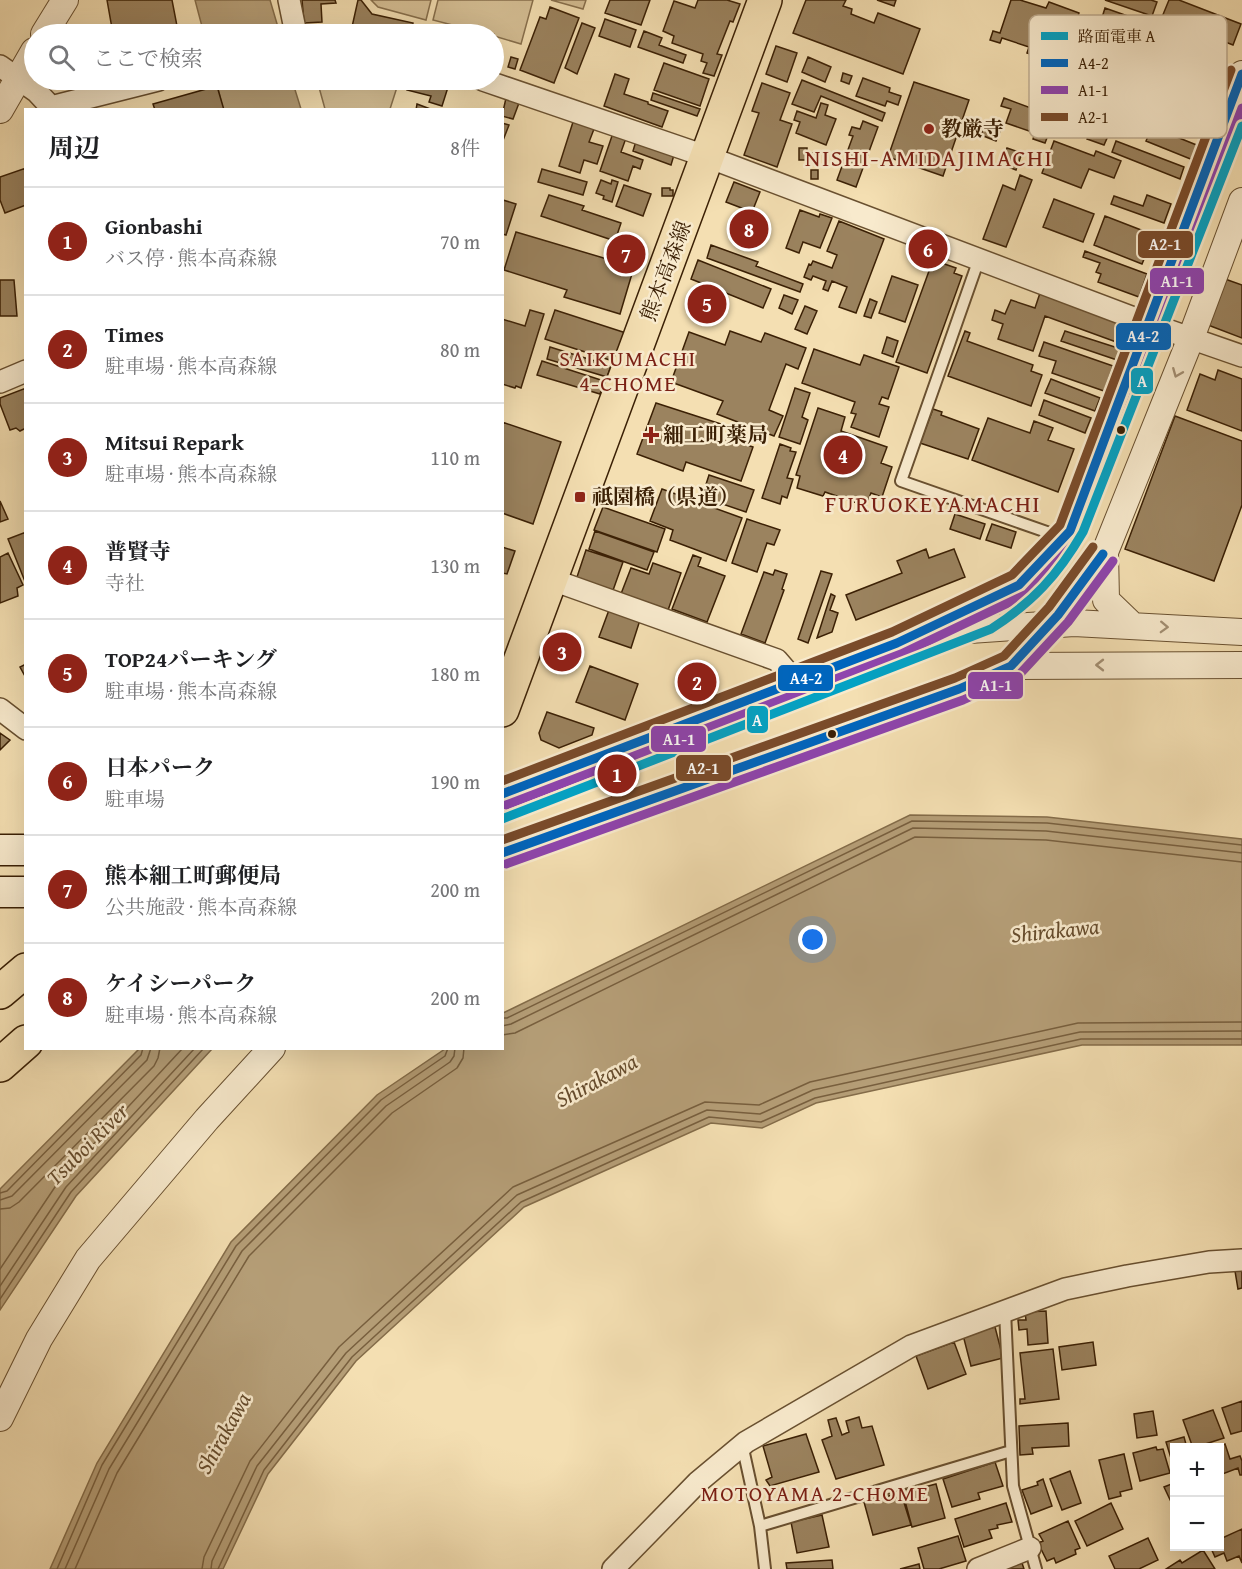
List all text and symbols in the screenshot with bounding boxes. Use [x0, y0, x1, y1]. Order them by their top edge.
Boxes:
legend [1029, 15, 1227, 138]
search box [24, 24, 504, 90]
text: 路面電車 A [1078, 24, 1156, 48]
icon: search [45, 41, 78, 74]
text: ここで検索 [93, 42, 203, 74]
text: A4-2 [1078, 51, 1109, 75]
text: A1-1 [1078, 78, 1109, 102]
text: A2-1 [1078, 105, 1109, 129]
place label: 教厳寺 [941, 113, 1004, 144]
marker: 教厳寺 [922, 122, 936, 136]
text: 周辺 [48, 128, 100, 167]
text: 8件 [450, 133, 480, 162]
district label: NISHI-AMIDAJIMACHI [805, 140, 1053, 175]
pin: 8 [730, 206, 768, 252]
text: Gionbashi [105, 210, 202, 242]
street label: 熊本高森線 [632, 216, 699, 325]
pin: 6 [908, 226, 948, 272]
text: 1 [62, 227, 73, 256]
text: 70 m [440, 227, 480, 256]
line badge: A2-1 [1137, 230, 1194, 259]
pin: 7 [606, 232, 646, 276]
text: A2-1 [1149, 232, 1181, 256]
text: バス停 · 熊本高森線 [105, 243, 277, 272]
line badge: A1-1 [1149, 267, 1205, 295]
text: A1-1 [1161, 269, 1193, 293]
pin: 5 [688, 282, 726, 326]
text: Times [105, 318, 164, 350]
line badge: A4-2 [1115, 322, 1172, 351]
text: A4-2 [1127, 324, 1159, 348]
text: 2 [62, 335, 73, 364]
text: 80 m [440, 335, 480, 364]
district label: SAIKUMACHI 4-CHOME [559, 342, 697, 399]
text: 駐車場 · 熊本高森線 [105, 351, 277, 380]
line badge: A [1130, 367, 1154, 395]
one-way arrow [1172, 367, 1184, 378]
text: A [1137, 369, 1148, 393]
place label: 細工町薬局 [663, 419, 768, 450]
unlabelled marker [1115, 424, 1127, 436]
text: Mitsui Repark [105, 426, 244, 458]
marker: 細工町薬局 [644, 428, 658, 442]
pin: 4 [824, 432, 862, 478]
text: 3 [62, 443, 73, 472]
text: 110 m [430, 443, 480, 472]
text: 駐車場 · 熊本高森線 [105, 459, 277, 488]
place label: 祗園橋（県道） [592, 481, 739, 512]
district label: FURUOKEYAMACHI [825, 486, 1041, 521]
marker: 祗園橋（県道） [573, 490, 587, 504]
text: 普賢寺 [105, 535, 171, 567]
text: 4 [62, 551, 73, 580]
text: 130 m [430, 551, 480, 580]
text: 寺社 [105, 568, 145, 597]
one-way arrow [1159, 621, 1168, 634]
pin: 3 [542, 630, 582, 674]
text: TOP24パーキング [105, 643, 277, 675]
text: 5 [62, 659, 73, 688]
text: 180 m [430, 659, 480, 688]
one-way arrow [1095, 659, 1104, 671]
pin: 2 [678, 660, 716, 704]
line badge: A4-2 [777, 664, 834, 692]
text: A4-2 [790, 666, 822, 690]
line badge: A1-1 [967, 671, 1024, 700]
text: A1-1 [980, 673, 1012, 697]
text: 駐車場 · 熊本高森線 [105, 676, 277, 705]
line badge: A [746, 705, 769, 734]
text: A [752, 708, 763, 732]
line badge: A1-1 [650, 725, 707, 753]
text: A1-1 [663, 727, 695, 751]
unlabelled marker [826, 728, 838, 740]
text: 日本パーク [105, 751, 215, 783]
pin: 1 [598, 752, 636, 796]
line badge: A2-1 [675, 754, 732, 782]
text: A2-1 [687, 756, 719, 780]
text: 6 [62, 767, 73, 796]
text: 190 m [430, 767, 480, 796]
text: 駐車場 [105, 784, 165, 813]
text: 熊本細工町郵便局 [105, 859, 281, 891]
text: 7 [62, 875, 73, 904]
text: 200 m [430, 875, 480, 904]
text: 公共施設 · 熊本高森線 [105, 892, 297, 921]
water label: Shirakawa [1009, 909, 1101, 951]
your location [798, 925, 827, 954]
text: ケイシーパーク [105, 967, 256, 999]
text: 8 [62, 983, 73, 1012]
text: 200 m [430, 983, 480, 1012]
text: 駐車場 · 熊本高森線 [105, 1000, 277, 1029]
water label: Shirakawa [549, 1045, 643, 1115]
water label: Tsuboi River [39, 1095, 136, 1192]
water label: Shirakawa [188, 1387, 258, 1479]
map controls [1170, 1443, 1224, 1551]
button: + [1170, 1443, 1224, 1497]
district label: MOTOYAMA 2-CHOME [701, 1477, 929, 1509]
button: − [1170, 1497, 1224, 1551]

